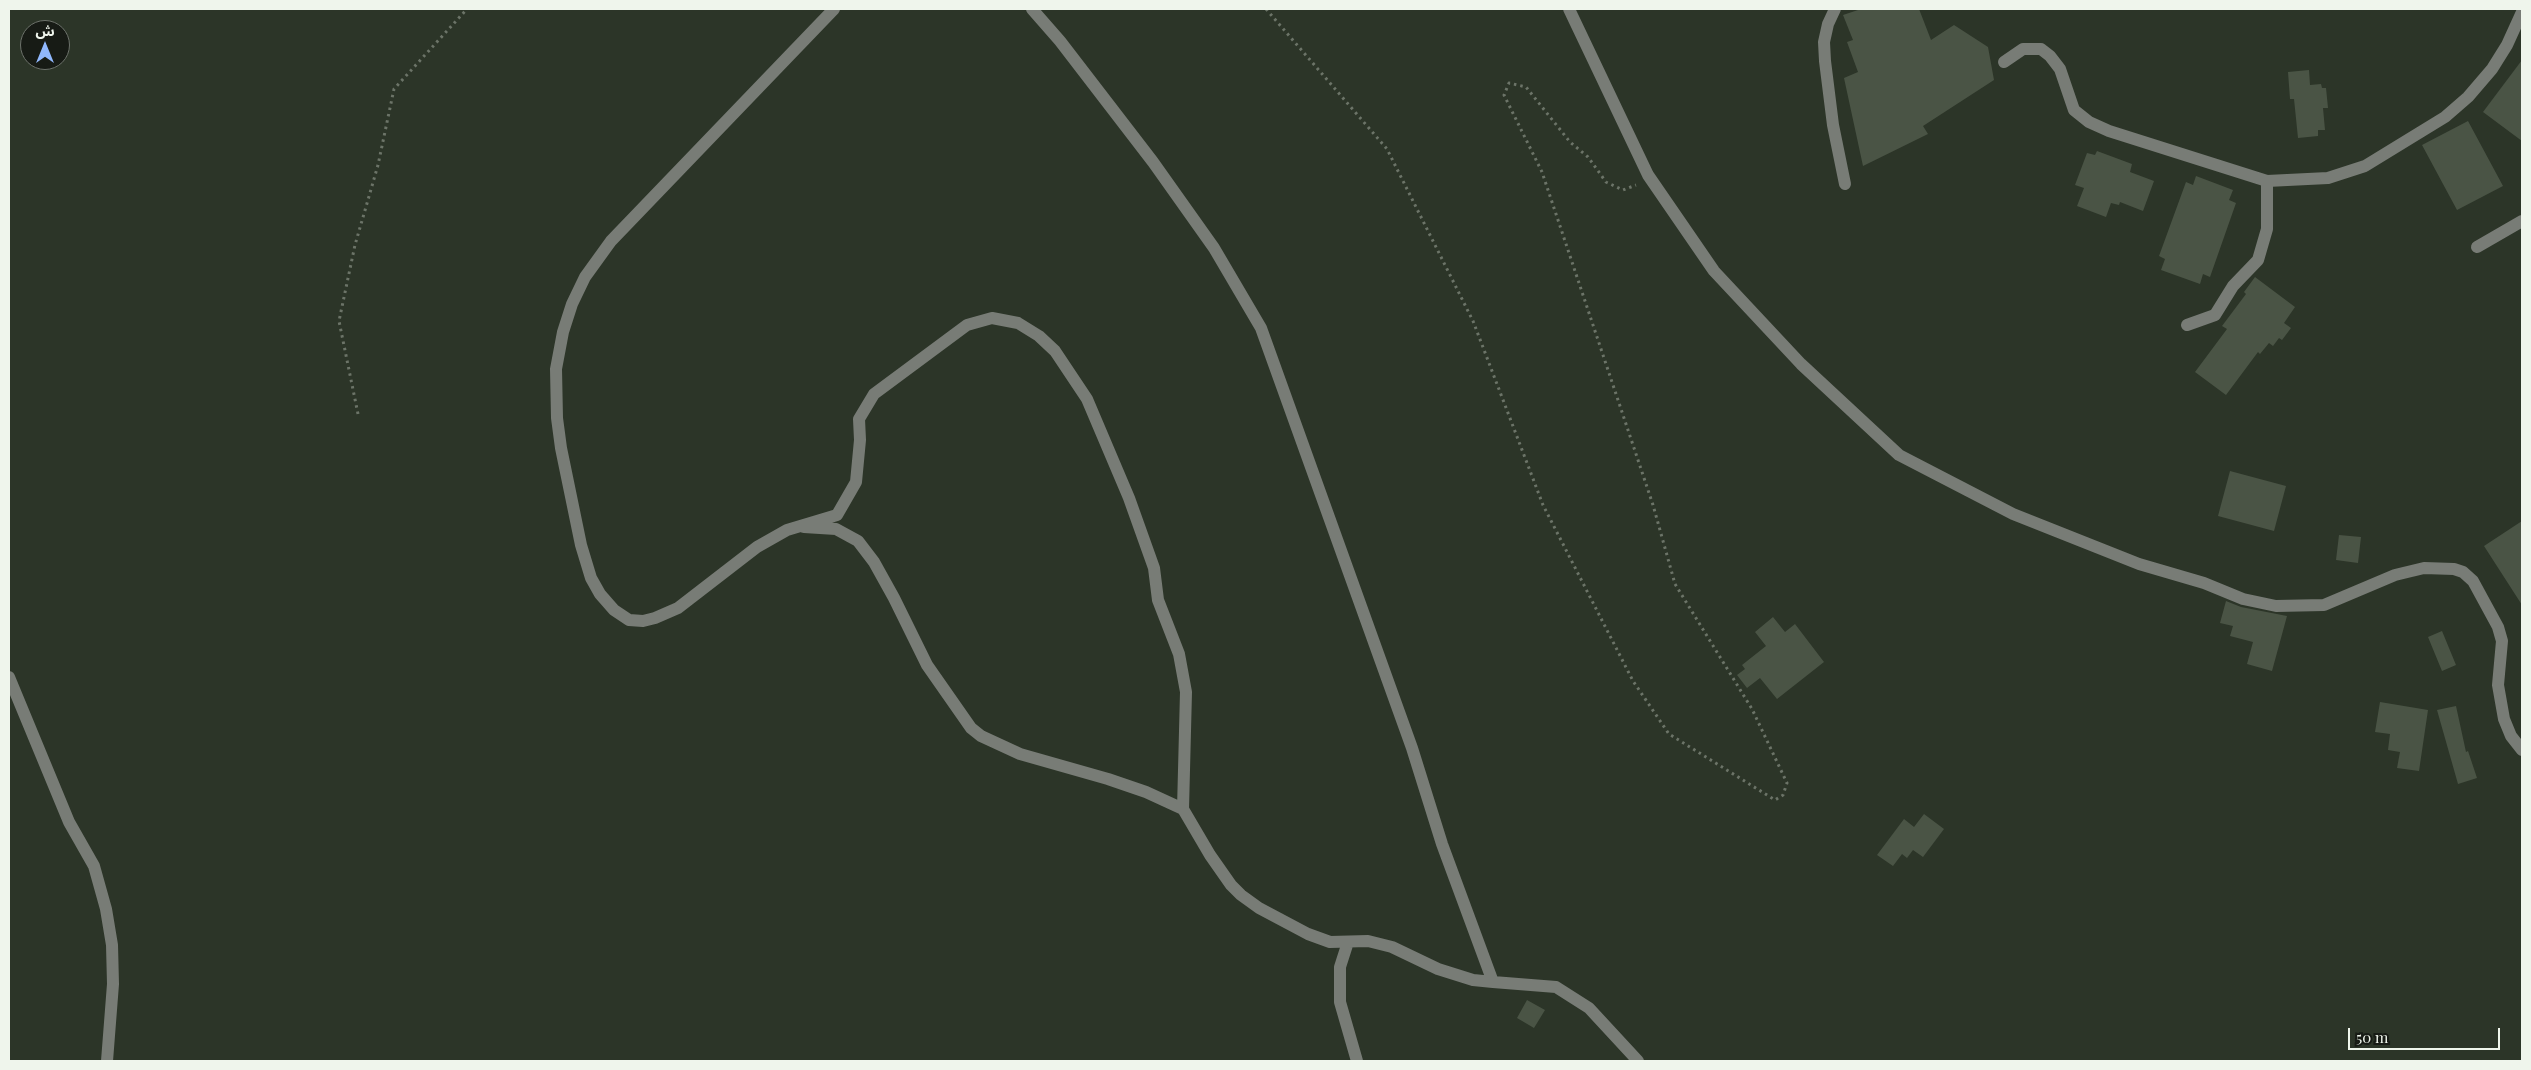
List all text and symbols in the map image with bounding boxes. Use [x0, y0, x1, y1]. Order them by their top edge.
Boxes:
north arrow [20, 20, 70, 70]
text: ش [35, 21, 55, 40]
scale bar [2351, 1018, 2504, 1050]
text: 50 m [2356, 1027, 2388, 1047]

